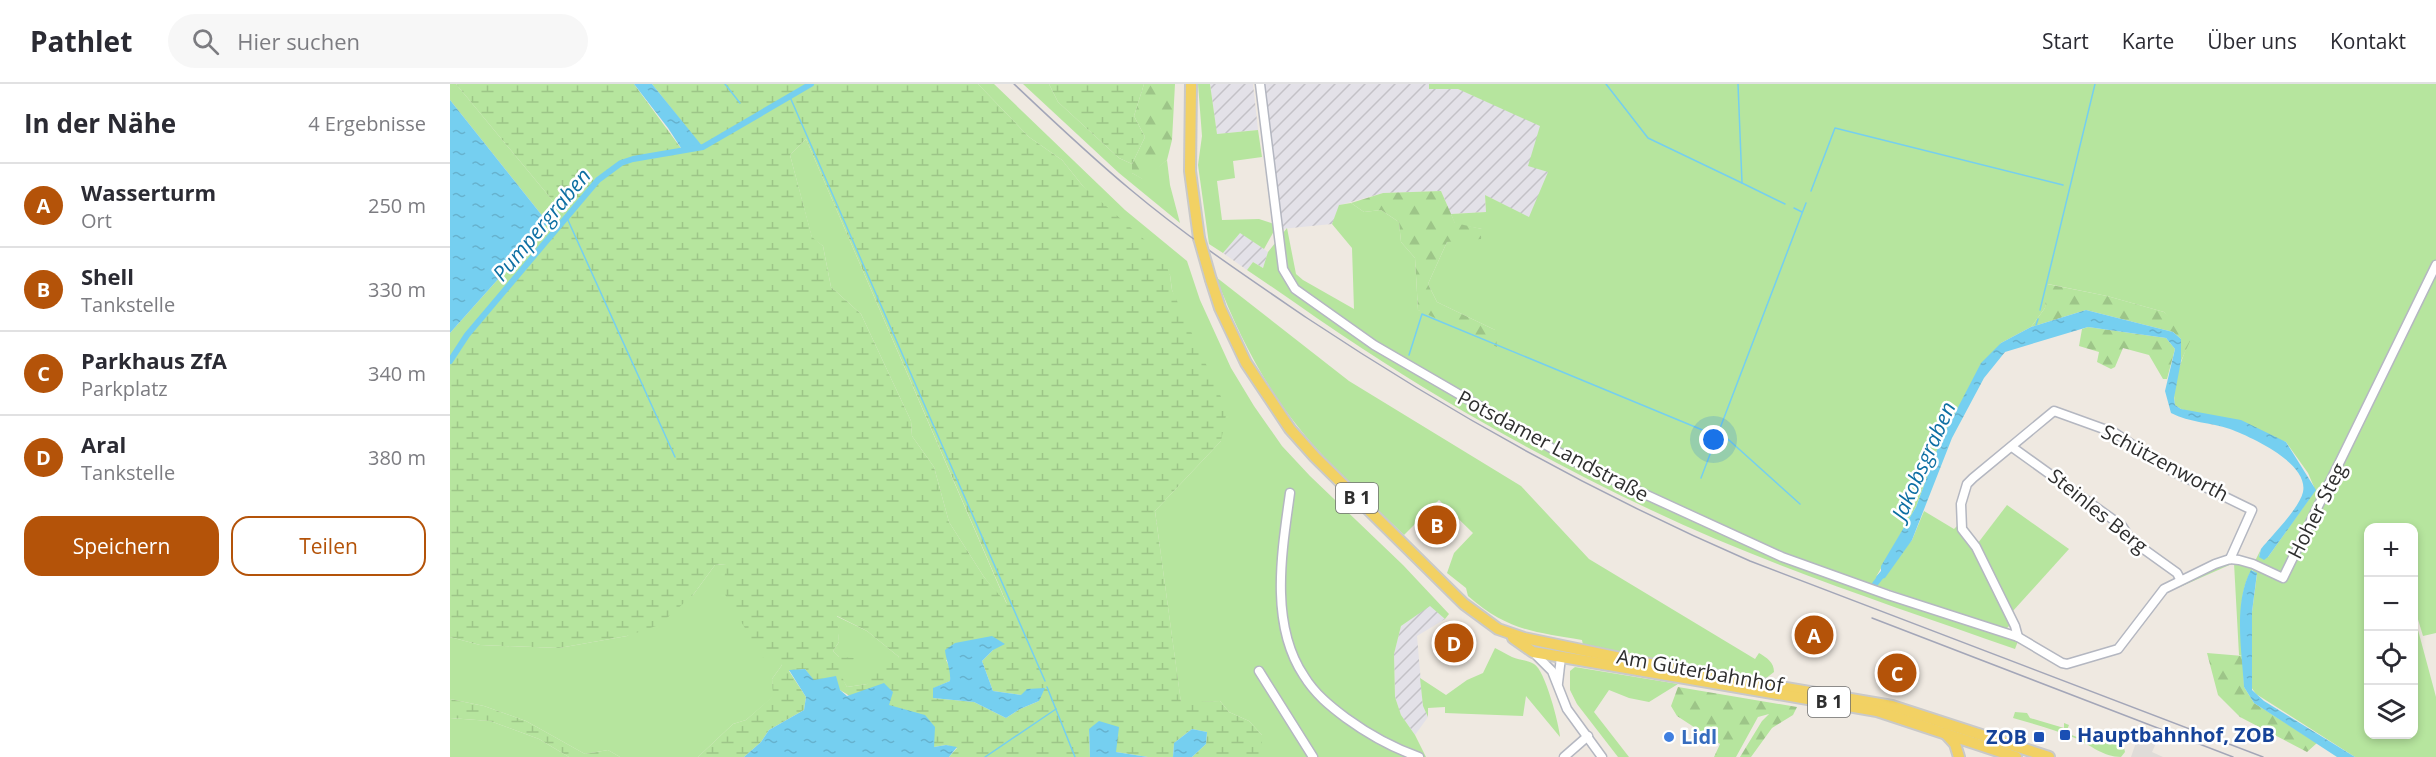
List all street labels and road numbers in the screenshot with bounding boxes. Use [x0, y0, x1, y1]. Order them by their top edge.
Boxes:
street label: Potsdamer Landstraße [1453, 384, 1654, 507]
street label: Schützenworth [2097, 418, 2233, 507]
street label: Hoher Steg [2281, 458, 2352, 563]
street label: Steinles Berg [2043, 462, 2154, 559]
road number: B 1 [1336, 483, 1378, 513]
street label: Am Güterbahnhof [1615, 643, 1787, 699]
road number: B 1 [1808, 687, 1850, 717]

